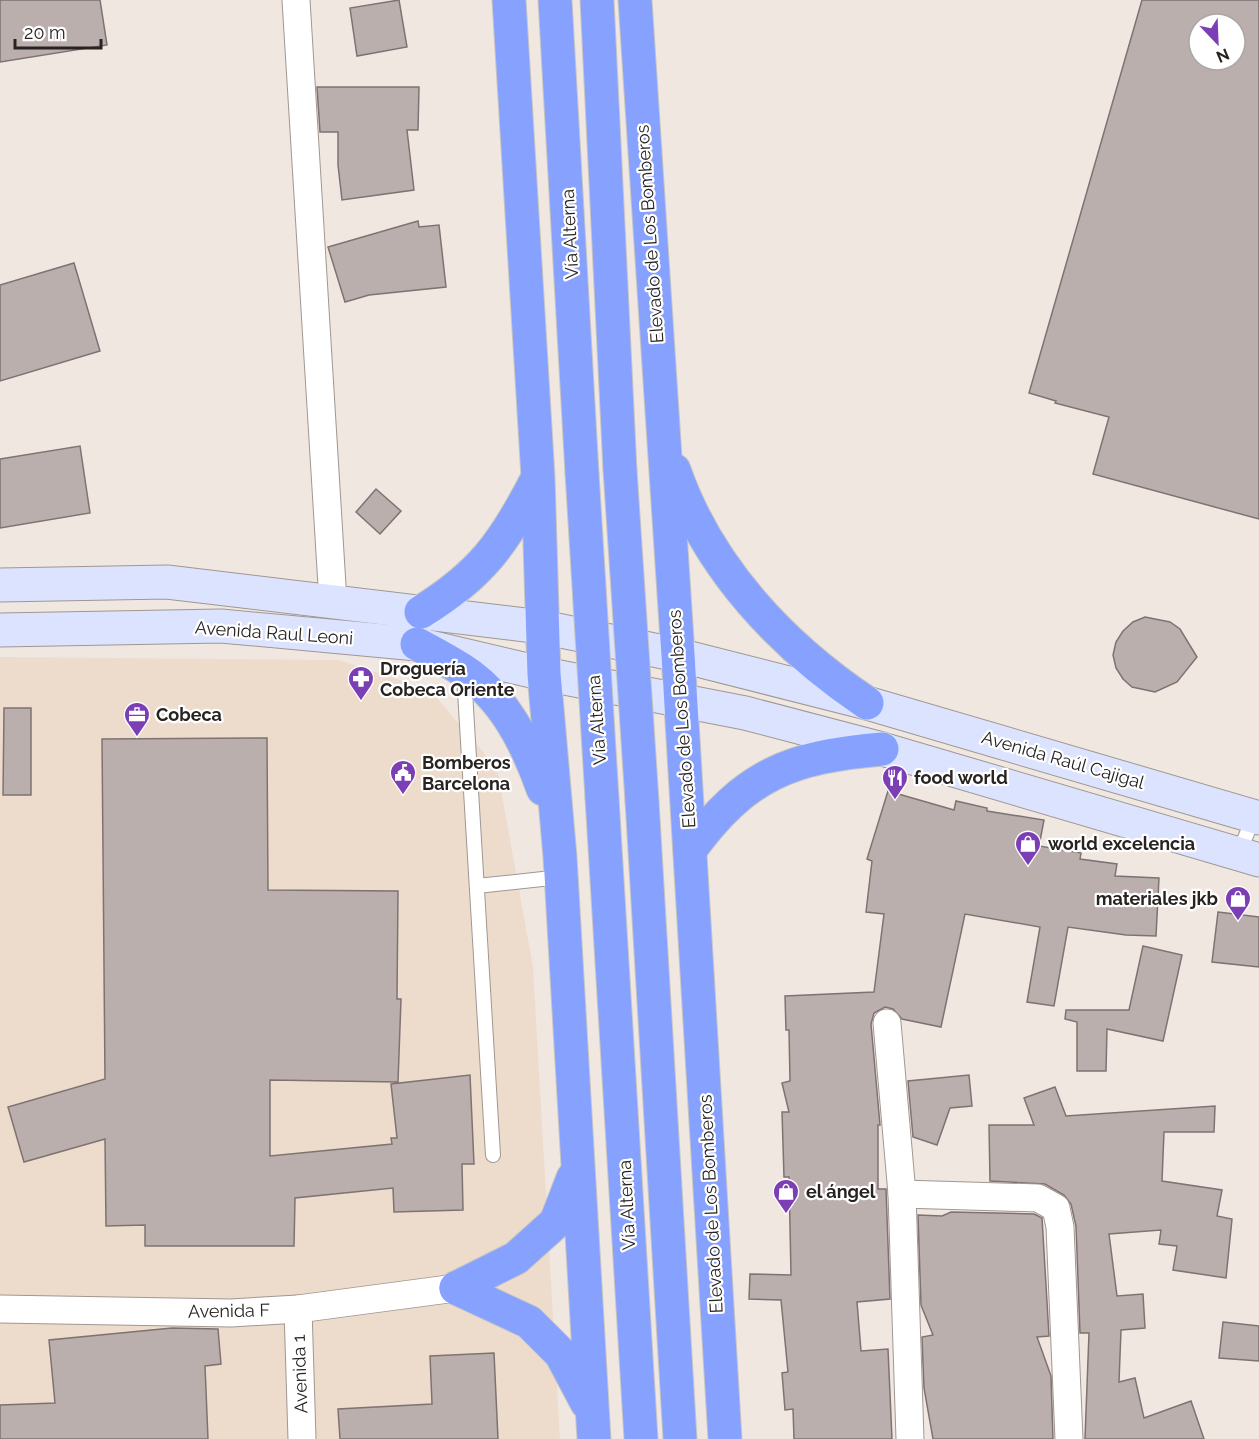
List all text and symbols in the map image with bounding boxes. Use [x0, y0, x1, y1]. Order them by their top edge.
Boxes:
scale bar [15, 12, 100, 50]
north arrow [1187, 12, 1247, 72]
text: 20 m [24, 22, 66, 43]
text: N [1213, 44, 1232, 66]
street label: Elevado de Los Bomberos [631, 124, 668, 344]
street label: Vía Alterna [557, 188, 582, 280]
street label: Elevado de Los Bomberos [663, 609, 700, 829]
street label: Avenida Raul Leoni [194, 616, 354, 649]
place label: Droguería Cobeca Oriente [380, 658, 515, 700]
pharmacy icon: Droguería Cobeca Oriente [346, 664, 376, 702]
street label: Vía Alterna [583, 674, 610, 766]
office icon: Cobeca [122, 700, 152, 738]
place label: Cobeca [156, 704, 222, 725]
street label: Avenida Raúl Cajigal [979, 726, 1147, 793]
place label: Bomberos Barcelona [422, 752, 511, 794]
public building icon: Bomberos Barcelona [388, 758, 418, 796]
restaurant icon: food world [880, 763, 910, 801]
place label: food world [914, 767, 1008, 788]
shop icon: world excelencia [1013, 829, 1043, 867]
place label: world excelencia [1048, 833, 1195, 854]
shop icon: materiales jkb [1223, 884, 1253, 922]
place label: materiales jkb [1096, 888, 1218, 909]
street label: Elevado de Los Bomberos [694, 1094, 727, 1314]
street label: Vía Alterna [614, 1159, 639, 1251]
shop icon: el ángel [771, 1177, 801, 1215]
place label: el ángel [806, 1181, 876, 1202]
street label: Avenida F [188, 1299, 270, 1322]
street label: Avenida 1 [288, 1334, 311, 1414]

